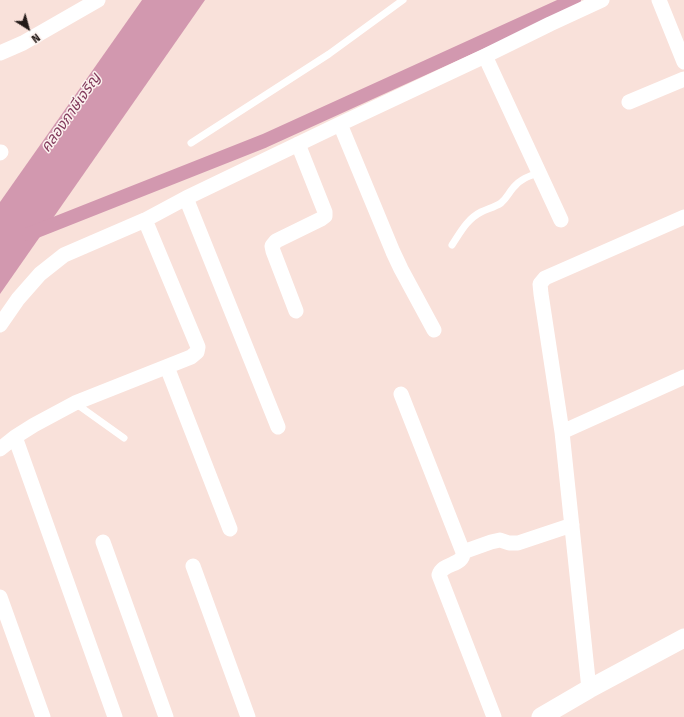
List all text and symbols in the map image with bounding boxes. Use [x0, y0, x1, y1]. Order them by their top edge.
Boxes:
north arrow [8, 8, 48, 48]
text: N [29, 31, 42, 45]
water label: คลองภาษีเจริญ [37, 70, 105, 156]

